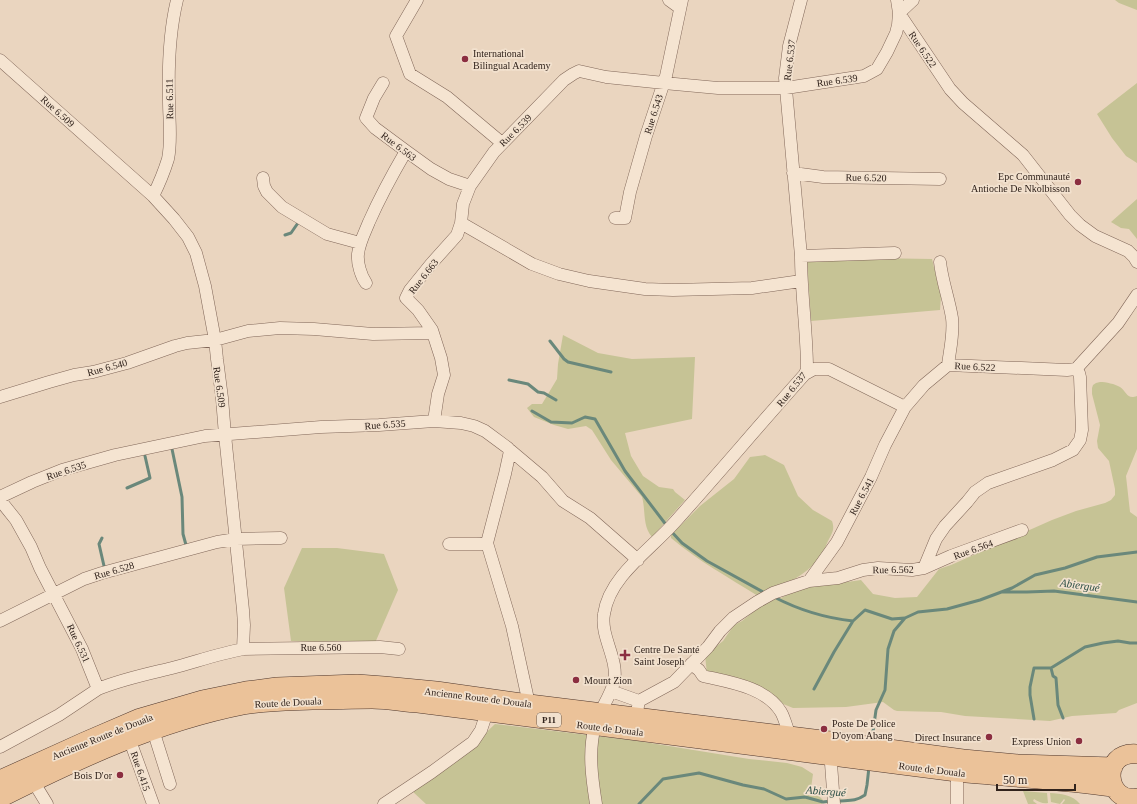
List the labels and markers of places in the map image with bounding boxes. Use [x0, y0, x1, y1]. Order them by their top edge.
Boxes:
place label: International Bilingual Academy [473, 48, 551, 71]
marker: International Bilingual Academy [460, 54, 470, 64]
place label: Epc Communauté Antioche De Nkolbisson [971, 171, 1071, 194]
marker: Epc Communauté Antioche De Nkolbisson [1073, 177, 1083, 187]
place label: Centre De Santé Saint Joseph [634, 644, 700, 667]
marker: Centre De Santé Saint Joseph [619, 649, 631, 661]
marker: Mount Zion [571, 675, 581, 685]
place label: Mount Zion [584, 675, 632, 686]
place label: Poste De Police D'oyom Abang [832, 718, 896, 741]
marker: Poste De Police D'oyom Abang [819, 724, 829, 734]
place label: Direct Insurance [915, 732, 982, 743]
marker: Direct Insurance [984, 732, 994, 742]
place label: Express Union [1012, 736, 1071, 747]
marker: Express Union [1074, 736, 1084, 746]
place label: Bois D'or [74, 770, 113, 781]
marker: Bois D'or [115, 770, 125, 780]

